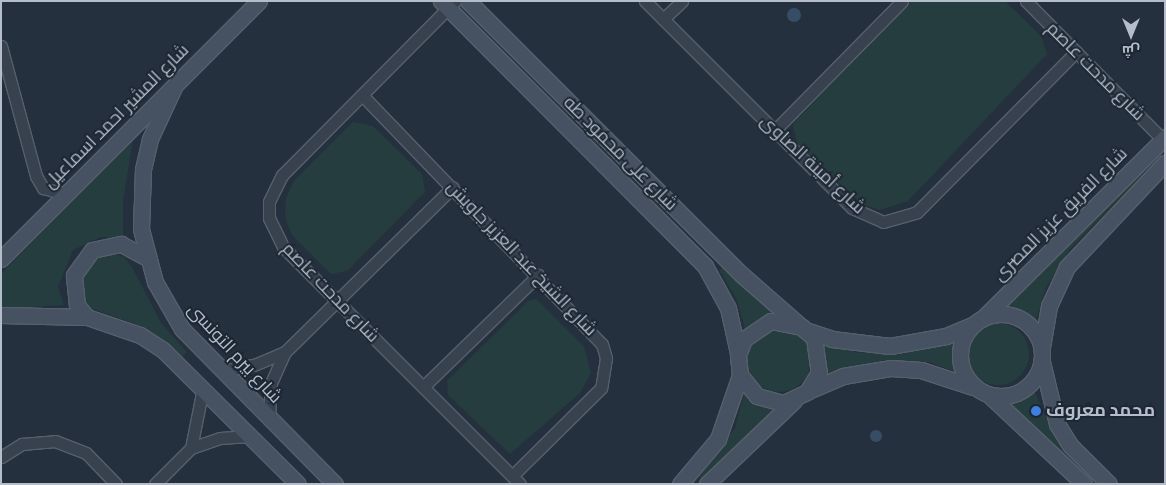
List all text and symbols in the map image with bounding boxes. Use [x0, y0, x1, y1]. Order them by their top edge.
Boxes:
north arrow [1106, 10, 1156, 60]
street label: شارع مدحت عاصم [1041, 18, 1149, 126]
street label: شارع المشير احمد اسماعيل [40, 40, 194, 194]
street label: شارع على محمود طه [558, 92, 682, 216]
street label: شارع أمينة الصاوى [755, 111, 869, 219]
street label: شارع الفريق عزيز المصرى [990, 144, 1132, 286]
street label: شارع الشيخ عبد العزيز جاويش [441, 177, 601, 341]
street label: شارع مدحت عاصم [277, 239, 383, 347]
street label: شارع بيرم التونسى [182, 300, 286, 408]
place label: محمد معروف [1046, 400, 1155, 422]
marker: محمد معروف [1030, 405, 1042, 417]

